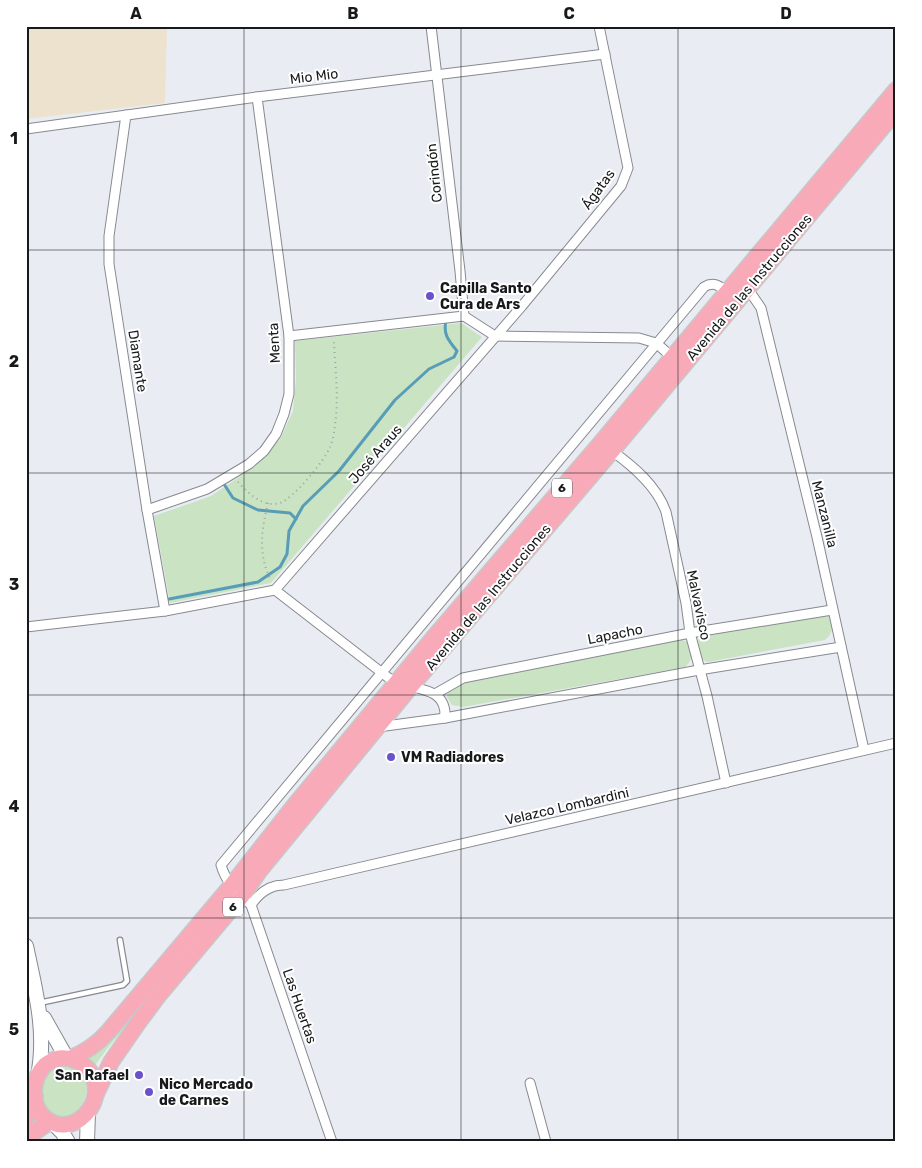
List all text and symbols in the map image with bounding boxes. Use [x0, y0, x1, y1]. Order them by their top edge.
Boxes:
text: A [130, 4, 142, 23]
text: B [347, 4, 359, 23]
text: C [563, 4, 575, 23]
text: D [780, 4, 792, 23]
street label: Mio Mio [289, 65, 339, 88]
text: 1 [10, 129, 18, 148]
street label: Corindón [423, 143, 446, 203]
street label: Ágatas [577, 165, 619, 213]
street label: Avenida de las Instrucciones [683, 211, 816, 364]
place label: Capilla Santo Cura de Ars [440, 280, 532, 313]
marker: Capilla Santo Cura de Ars [424, 290, 436, 302]
street label: Menta [265, 322, 284, 364]
street label: Diamante [124, 329, 151, 393]
text: 2 [9, 352, 19, 371]
street label: José Araus [345, 421, 406, 487]
road number: 6 [552, 478, 572, 498]
street label: Manzanilla [808, 479, 841, 549]
street label: Avenida de las Instrucciones [422, 521, 555, 674]
street label: Malvavisco [683, 568, 714, 642]
text: 3 [9, 575, 19, 594]
street label: Lapacho [586, 621, 644, 648]
place label: VM Radiadores [401, 749, 504, 766]
marker: VM Radiadores [385, 751, 397, 763]
street label: Velazco Lombardini [503, 784, 631, 829]
text: 4 [9, 797, 20, 816]
road number: 6 [223, 898, 243, 916]
street label: Las Huertas [279, 966, 320, 1046]
text: 5 [9, 1020, 19, 1039]
place label: San Rafael [55, 1067, 129, 1084]
marker: San Rafael [133, 1069, 145, 1081]
place label: Nico Mercado de Carnes [159, 1076, 253, 1109]
marker: Nico Mercado de Carnes [143, 1086, 155, 1098]

